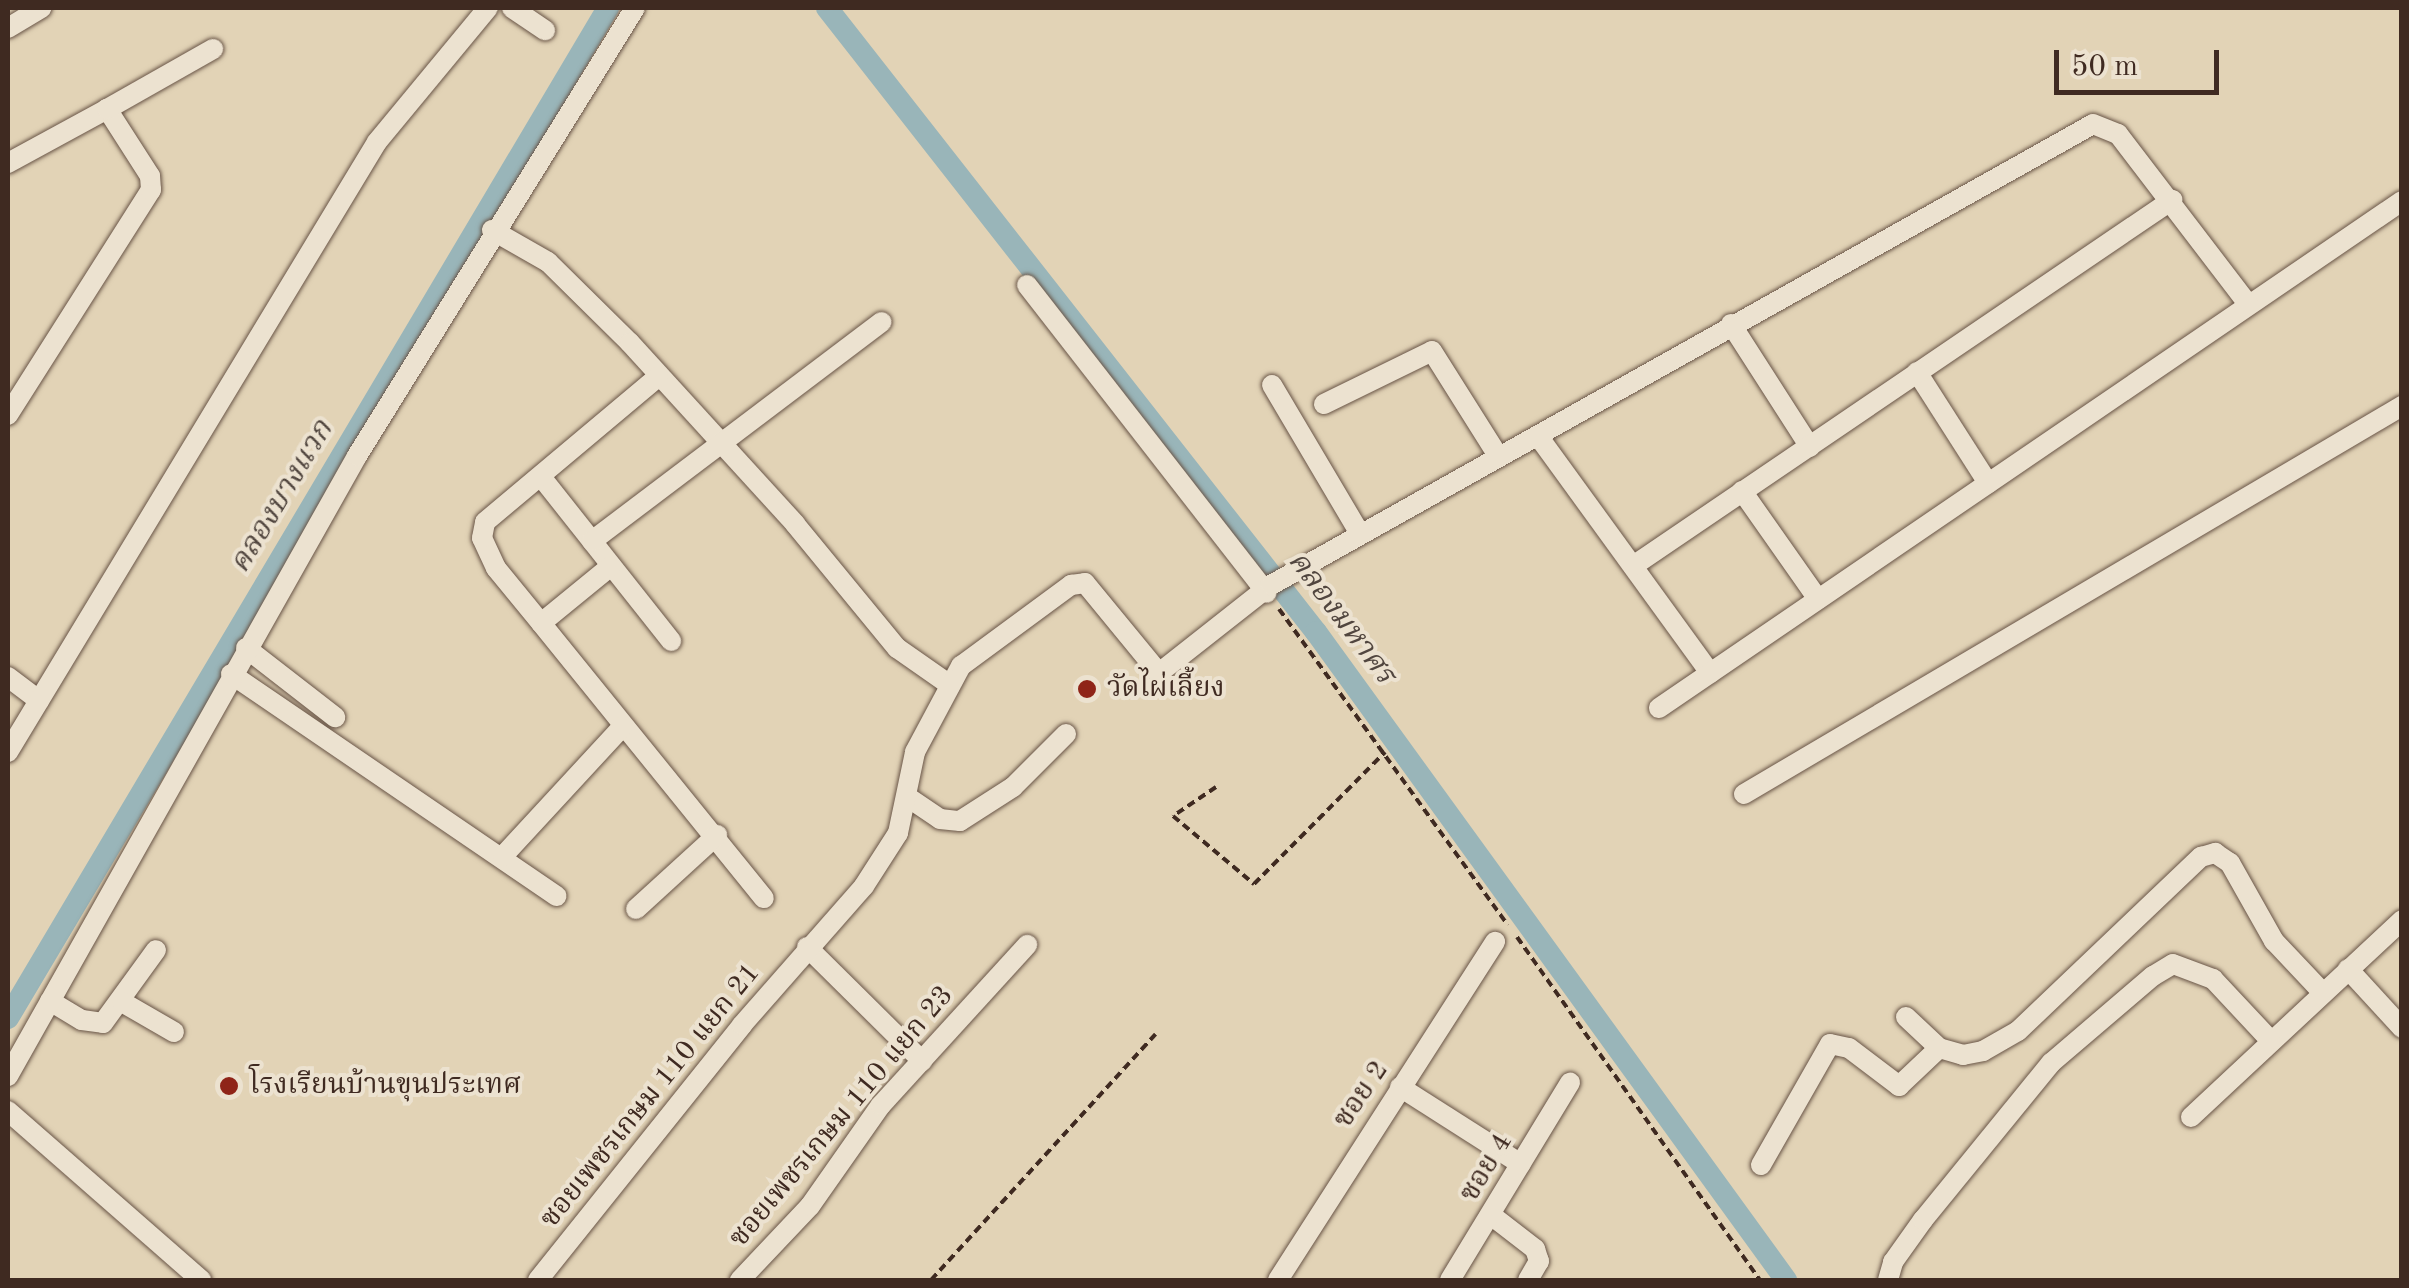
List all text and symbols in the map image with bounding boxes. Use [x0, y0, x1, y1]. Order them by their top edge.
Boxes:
scale bar [2059, 30, 2224, 92]
text: 50 m [2071, 52, 2138, 82]
water label: คลองบางแวก [222, 414, 342, 580]
water label: คลองมหาศร [1279, 544, 1403, 692]
place label: วัดไผ่เลี้ยง [1107, 672, 1224, 706]
marker: วัดไผ่เลี้ยง [1076, 678, 1098, 700]
street label: ซอยเพชรเกษม 110 แยก 21 [534, 957, 768, 1235]
street label: ซอยเพชรเกษม 110 แยก 23 [723, 979, 961, 1255]
street label: ซอย 2 [1327, 1055, 1397, 1135]
place label: โรงเรียนบ้านขุนประเทศ [249, 1069, 521, 1103]
marker: โรงเรียนบ้านขุนประเทศ [218, 1075, 240, 1097]
street label: ซอย 4 [1454, 1128, 1520, 1208]

